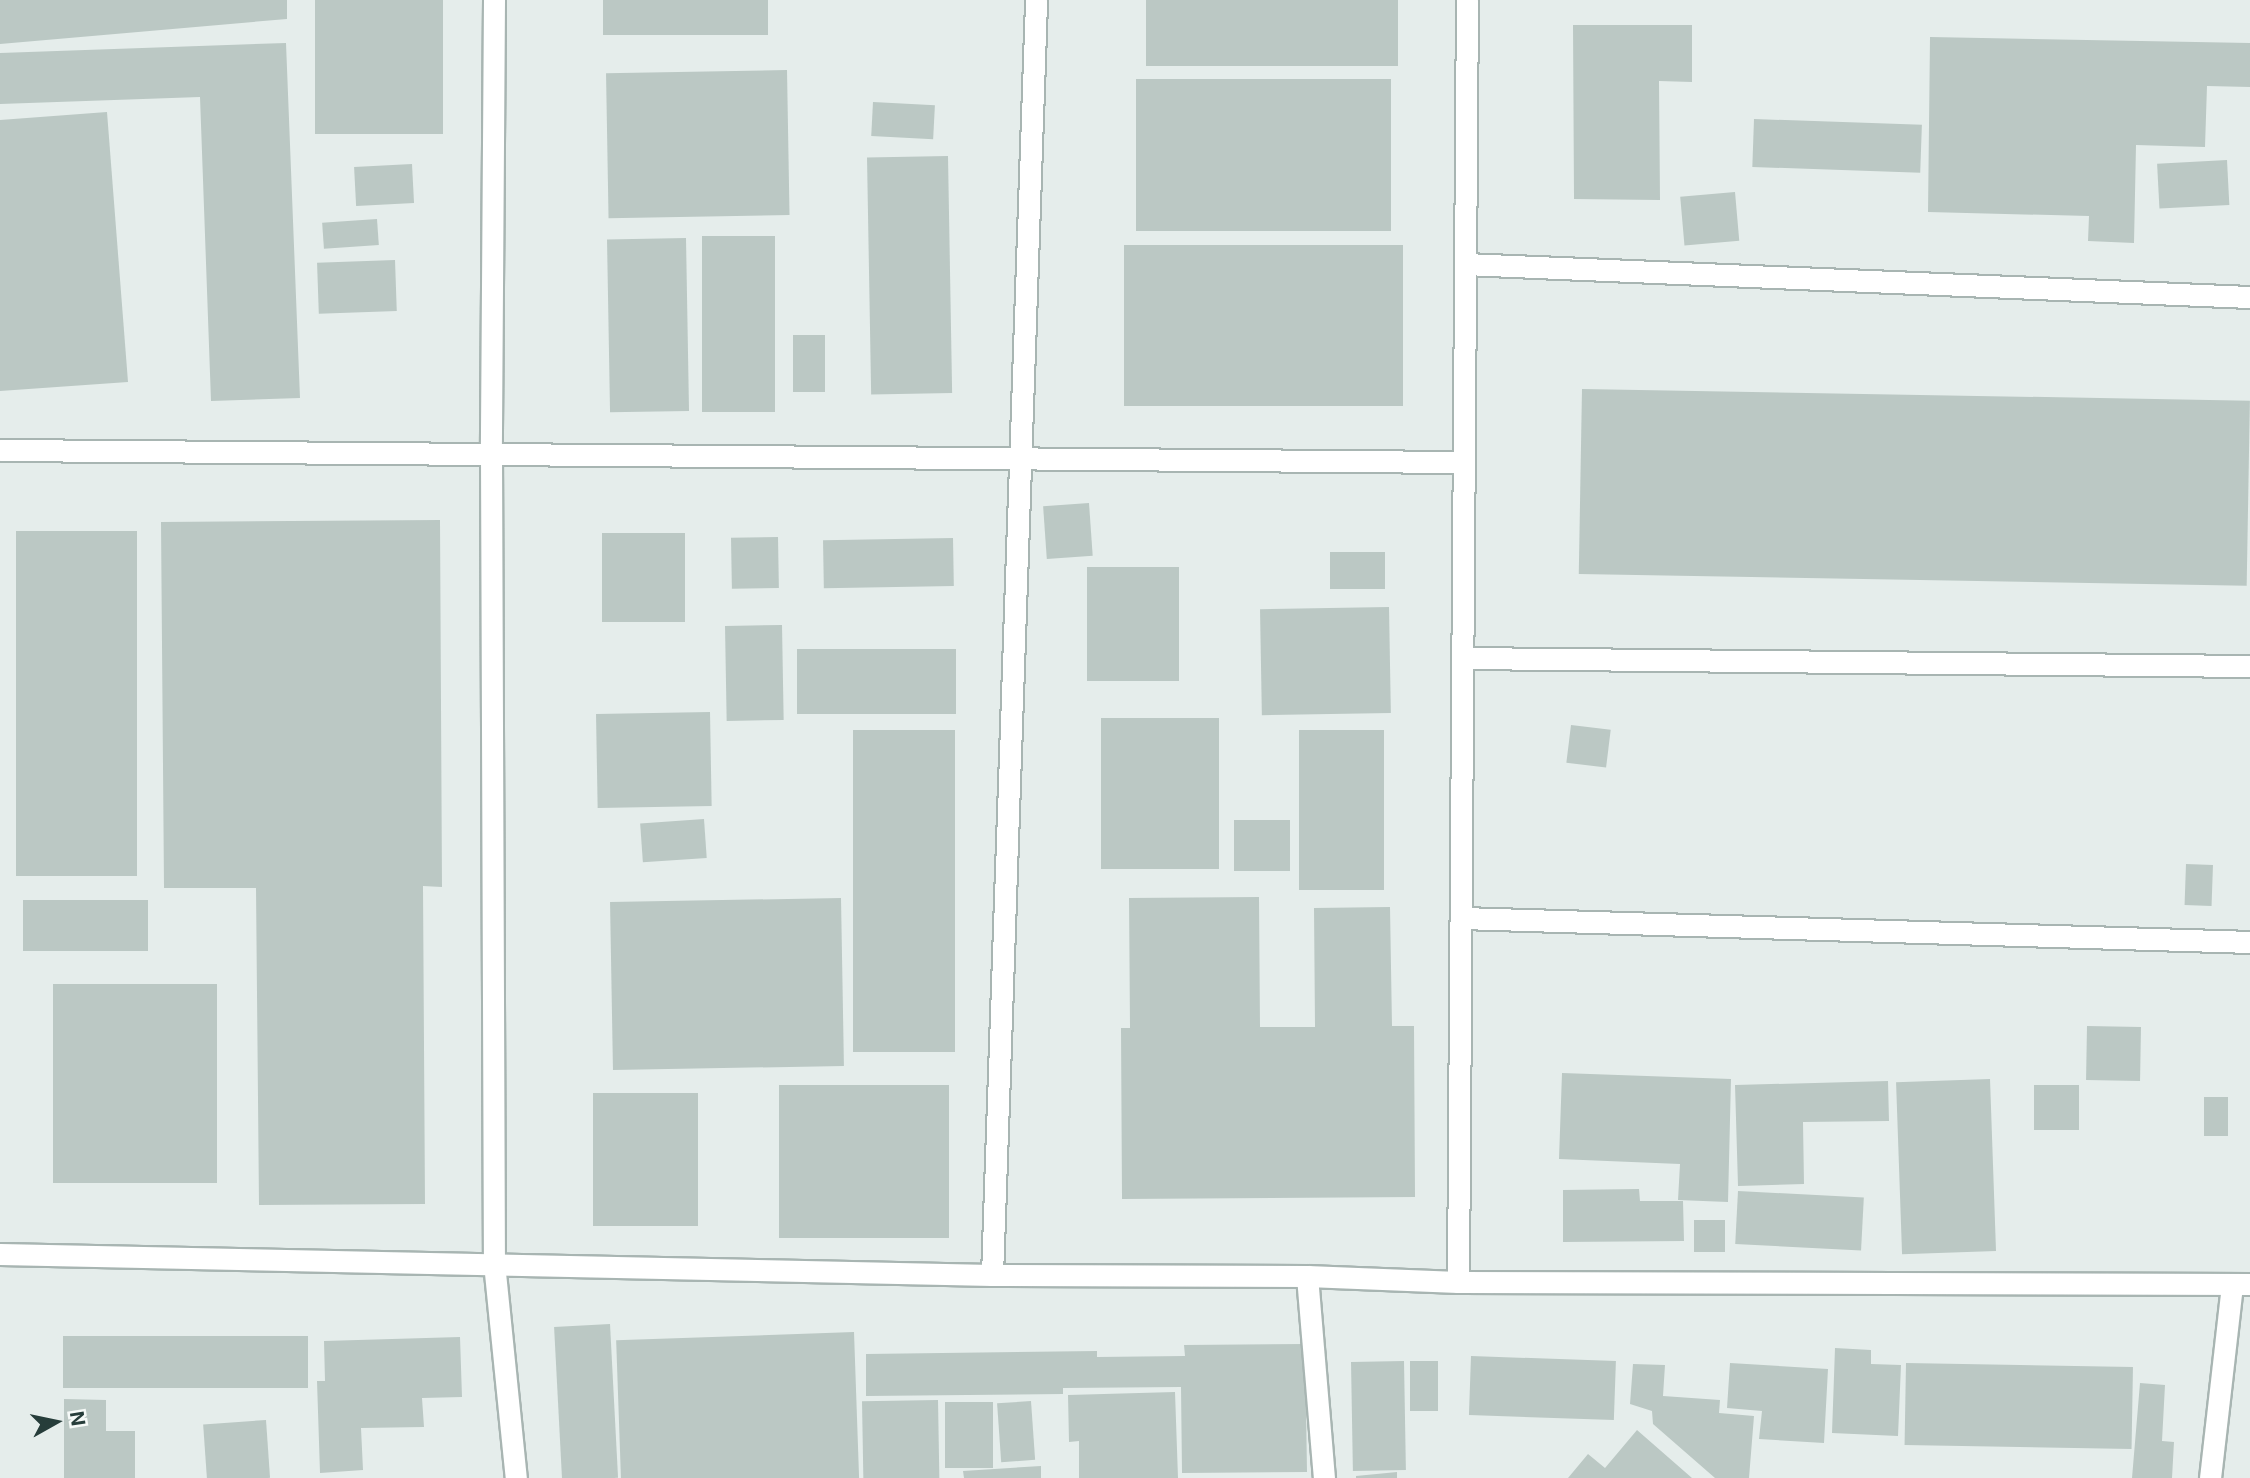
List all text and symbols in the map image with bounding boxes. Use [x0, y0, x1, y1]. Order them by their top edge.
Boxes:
north arrow [21, 1387, 91, 1457]
text: N [65, 1410, 90, 1428]

